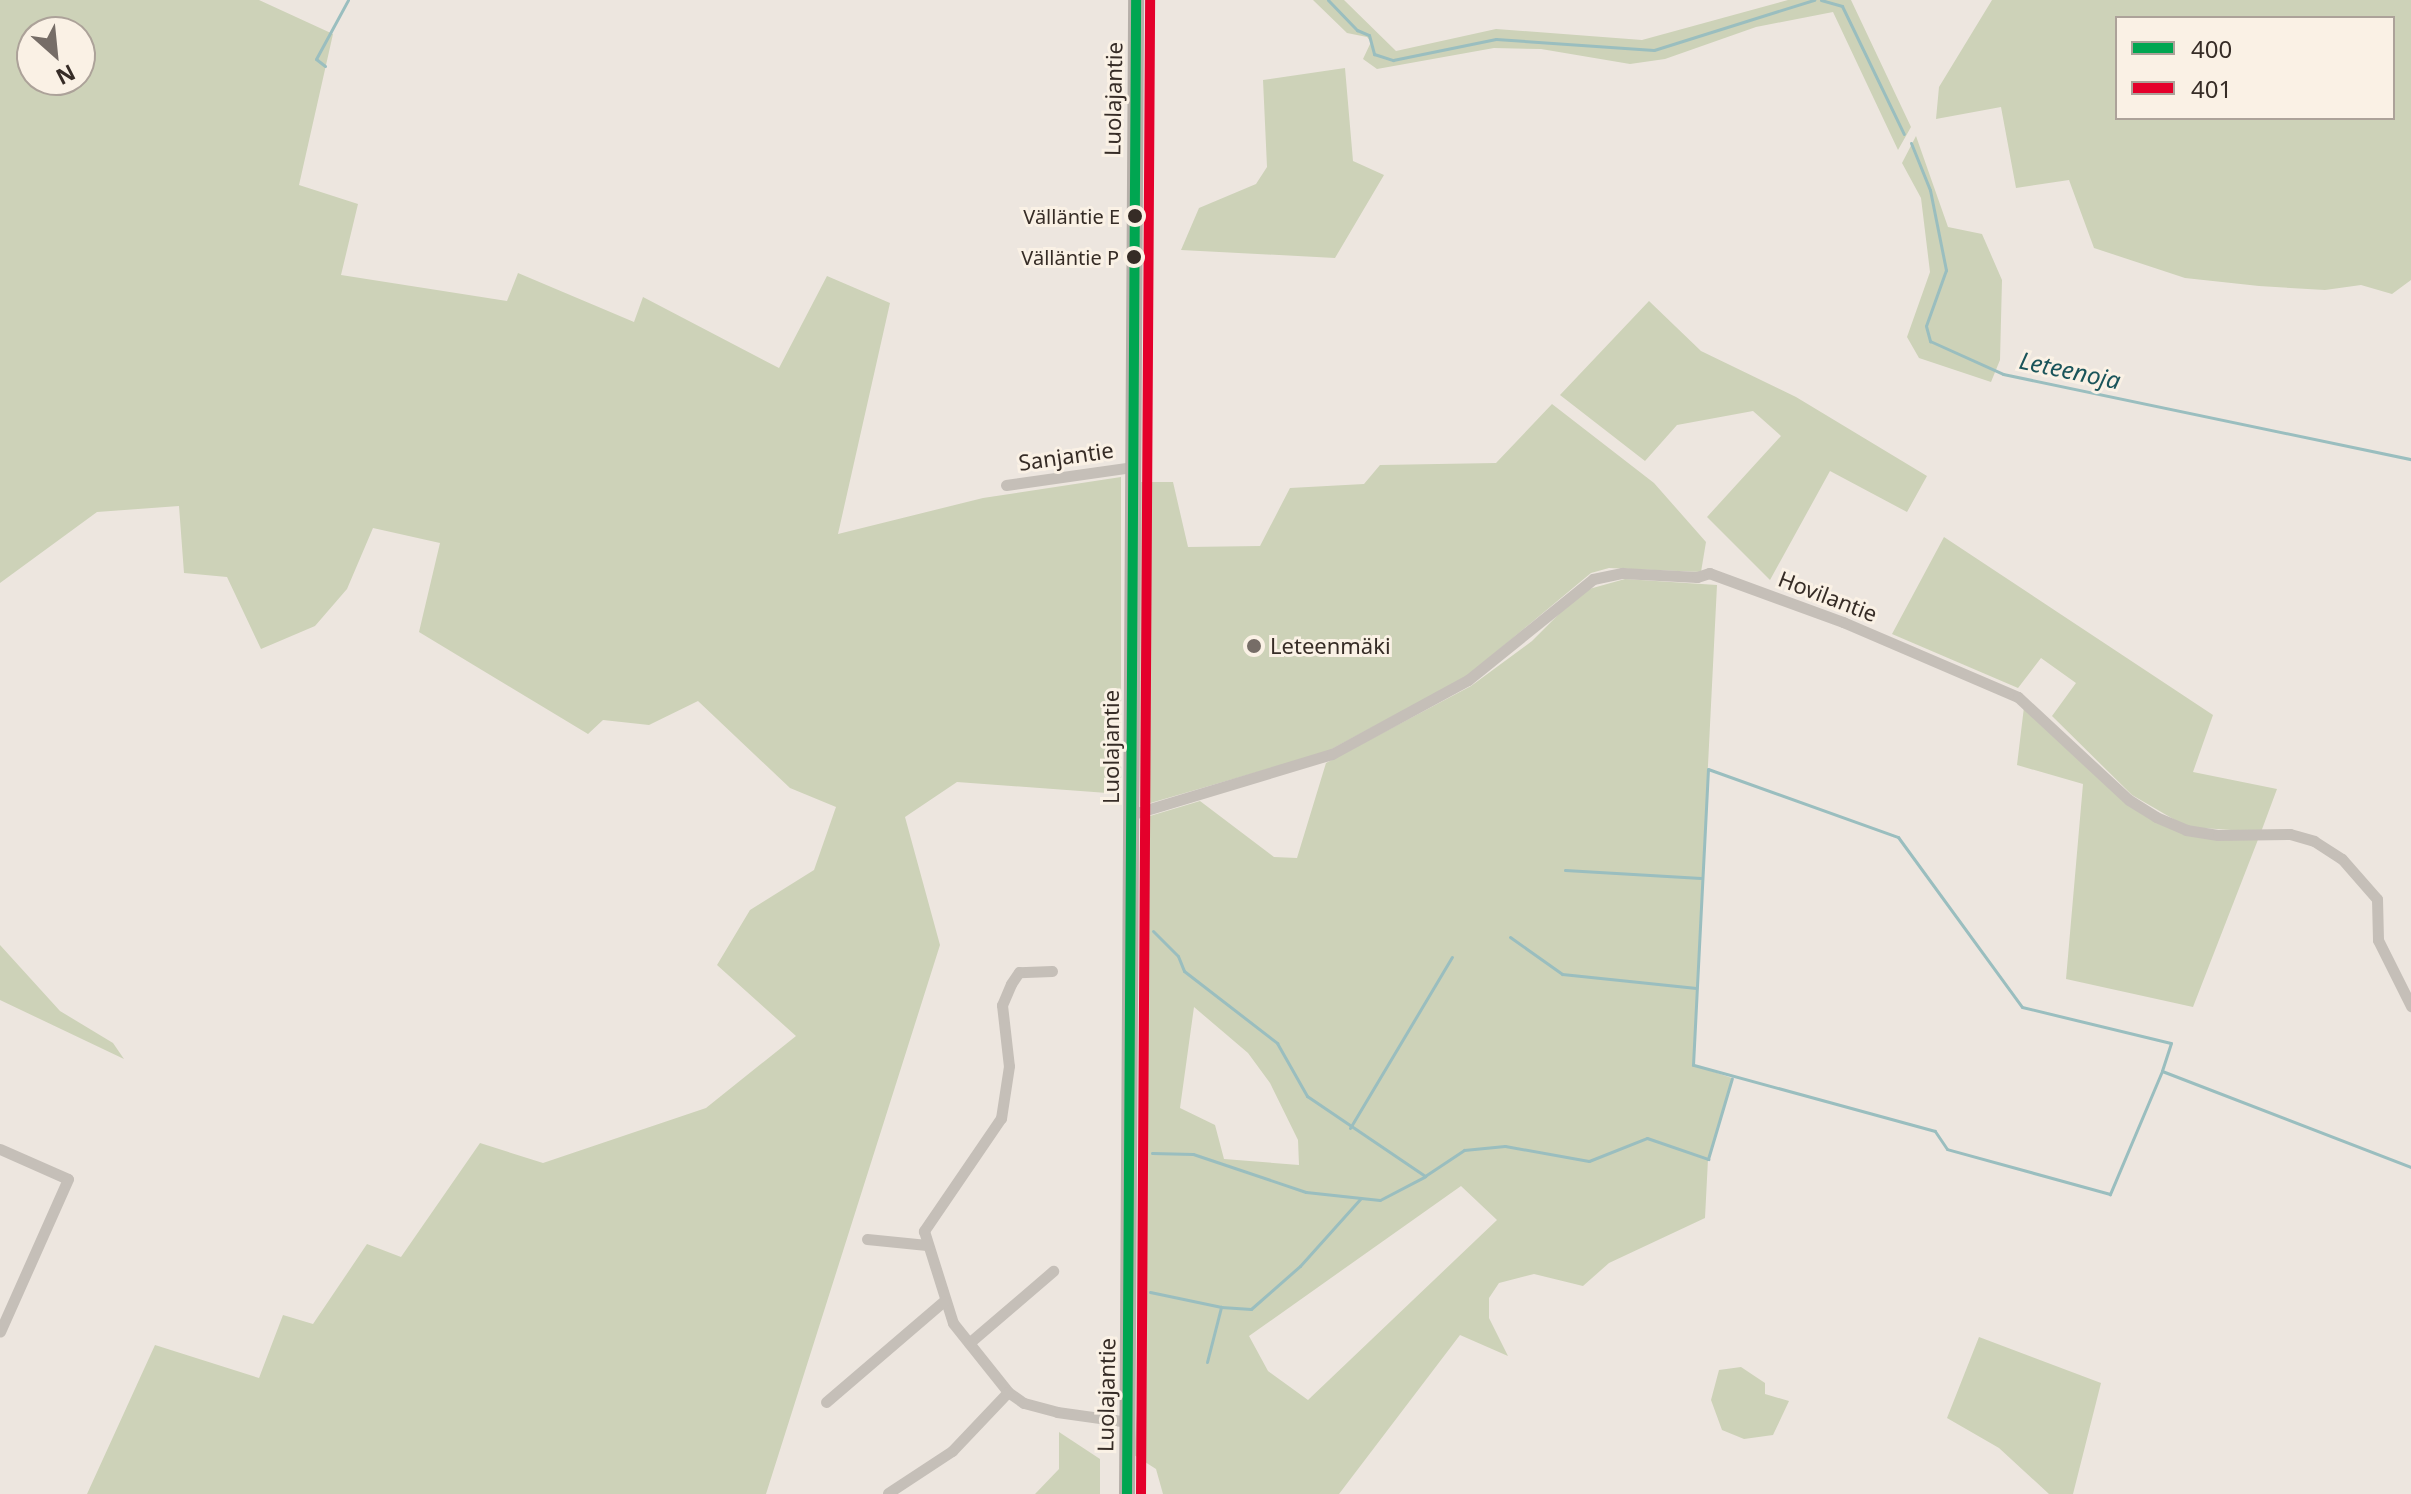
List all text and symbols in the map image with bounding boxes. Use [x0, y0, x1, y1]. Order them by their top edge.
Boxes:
north arrow [16, 16, 96, 96]
legend [2115, 16, 2395, 120]
text: 400 [2191, 32, 2232, 65]
street label: Luolajantie [1099, 42, 1127, 156]
text: N [51, 58, 81, 93]
text: 401 [2191, 72, 2232, 105]
place label: Välläntie E [1023, 204, 1120, 228]
marker: Välläntie E [1127, 208, 1143, 224]
place label: Välläntie P [1021, 245, 1119, 269]
marker: Välläntie P [1126, 249, 1142, 265]
water label: Leteenoja [2017, 345, 2123, 395]
street label: Sanjantie [1017, 436, 1115, 476]
street label: Hovilantie [1775, 565, 1881, 627]
place label: Leteenmäki [1270, 633, 1391, 659]
marker: Leteenmäki [1245, 637, 1263, 655]
street label: Luolajantie [1098, 690, 1124, 804]
street label: Luolajantie [1092, 1338, 1120, 1452]

